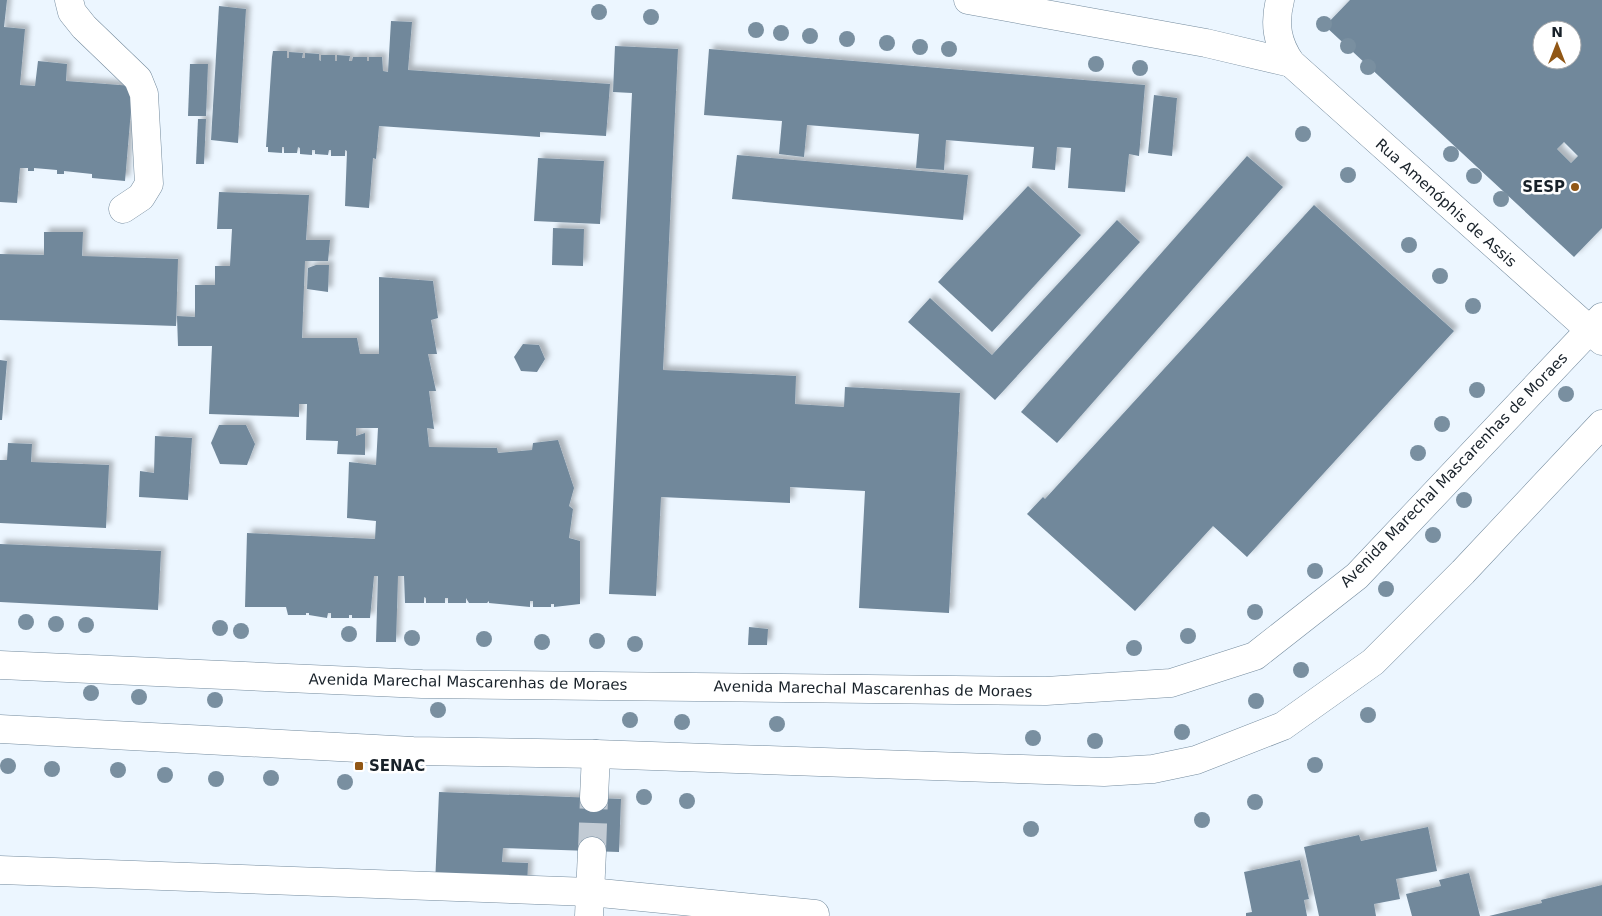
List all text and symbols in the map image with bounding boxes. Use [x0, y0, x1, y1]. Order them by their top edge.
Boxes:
north arrow [1532, 20, 1582, 70]
text: N [1551, 24, 1563, 40]
street label: Rua Amenóphis de Assis [1372, 135, 1520, 271]
place label: SESP [1522, 178, 1565, 196]
marker: SESP [1569, 181, 1581, 193]
street label: Avenida Marechal Mascarenhas de Moraes [1337, 349, 1571, 591]
street label: Avenida Marechal Mascarenhas de Moraes [308, 670, 628, 694]
street label: Avenida Marechal Mascarenhas de Moraes [713, 677, 1033, 701]
place label: SENAC [369, 757, 425, 775]
marker: SENAC [353, 760, 365, 772]

